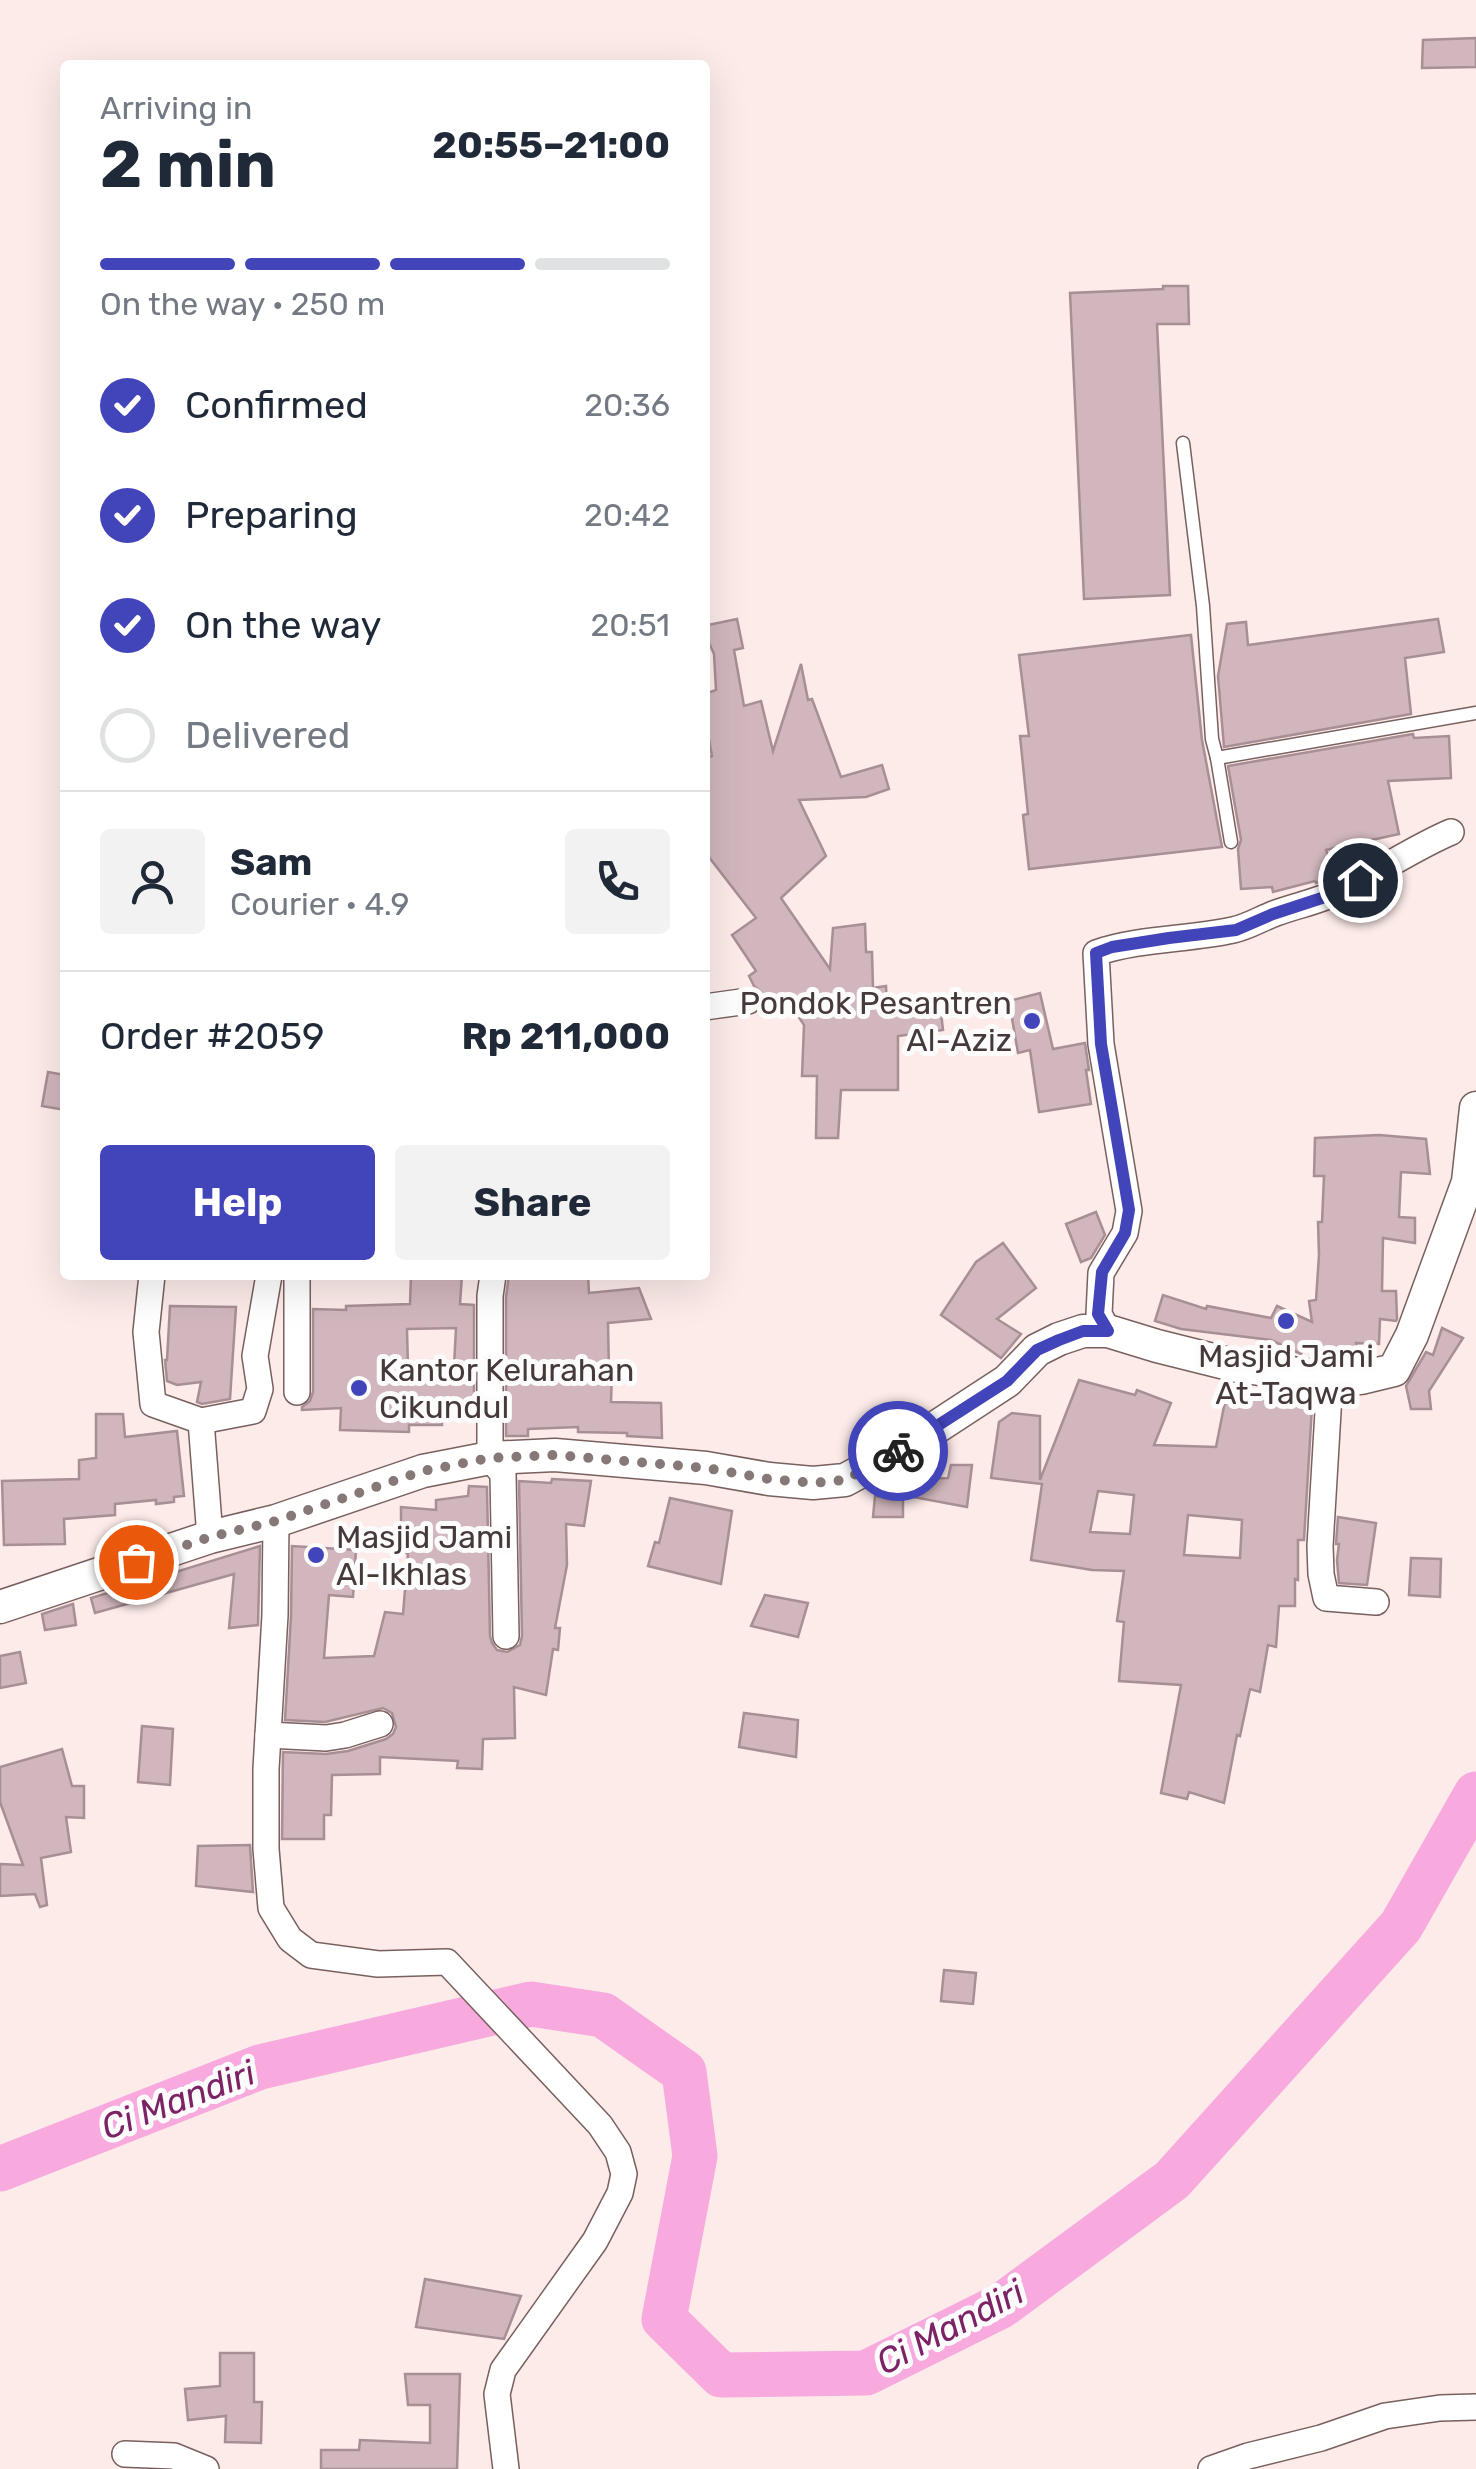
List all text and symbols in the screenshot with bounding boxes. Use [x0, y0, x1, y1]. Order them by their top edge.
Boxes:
text: Arriving in [100, 89, 252, 127]
text: 20:55–21:00 [432, 122, 670, 168]
text: 2 min [100, 126, 276, 203]
text: On the way · 250 m [100, 285, 385, 323]
icon: check [100, 378, 155, 433]
text: Confirmed [185, 382, 368, 428]
text: 20:36 [584, 386, 670, 424]
icon: check [100, 488, 155, 543]
text: Preparing [185, 492, 358, 538]
text: 20:42 [584, 496, 670, 534]
icon: check [100, 598, 155, 653]
text: On the way [185, 602, 381, 648]
text: 20:51 [590, 606, 670, 644]
text: Delivered [185, 712, 350, 758]
button: person [100, 829, 205, 934]
button: phone [565, 829, 670, 934]
pin [1318, 838, 1403, 923]
text: Sam [230, 839, 312, 885]
icon: home [1333, 853, 1388, 908]
text: Courier · 4.9 [230, 885, 409, 923]
place label: Pondok Pesantren Al-Aziz [739, 984, 1012, 1059]
marker: Pondok Pesantren Al-Aziz [1021, 1010, 1043, 1032]
text: Order #2059 [100, 1013, 325, 1059]
text: Rp 211,000 [461, 1013, 670, 1059]
button: Help [100, 1145, 375, 1260]
button: Share [395, 1145, 670, 1260]
marker: Masjid Jami At-Taqwa [1275, 1310, 1297, 1332]
place label: Masjid Jami At-Taqwa [1198, 1337, 1374, 1412]
place label: Kantor Kelurahan Cikundul [379, 1351, 634, 1426]
marker: Kantor Kelurahan Cikundul [348, 1377, 370, 1399]
courier [848, 1401, 948, 1501]
icon: bike [871, 1424, 926, 1479]
place label: Masjid Jami Al-Ikhlas [336, 1518, 512, 1593]
pin [94, 1520, 179, 1605]
icon: bag [109, 1535, 164, 1590]
marker: Masjid Jami Al-Ikhlas [305, 1544, 327, 1566]
water label: Ci Mandiri [95, 2051, 262, 2149]
water label: Ci Mandiri [869, 2270, 1032, 2383]

